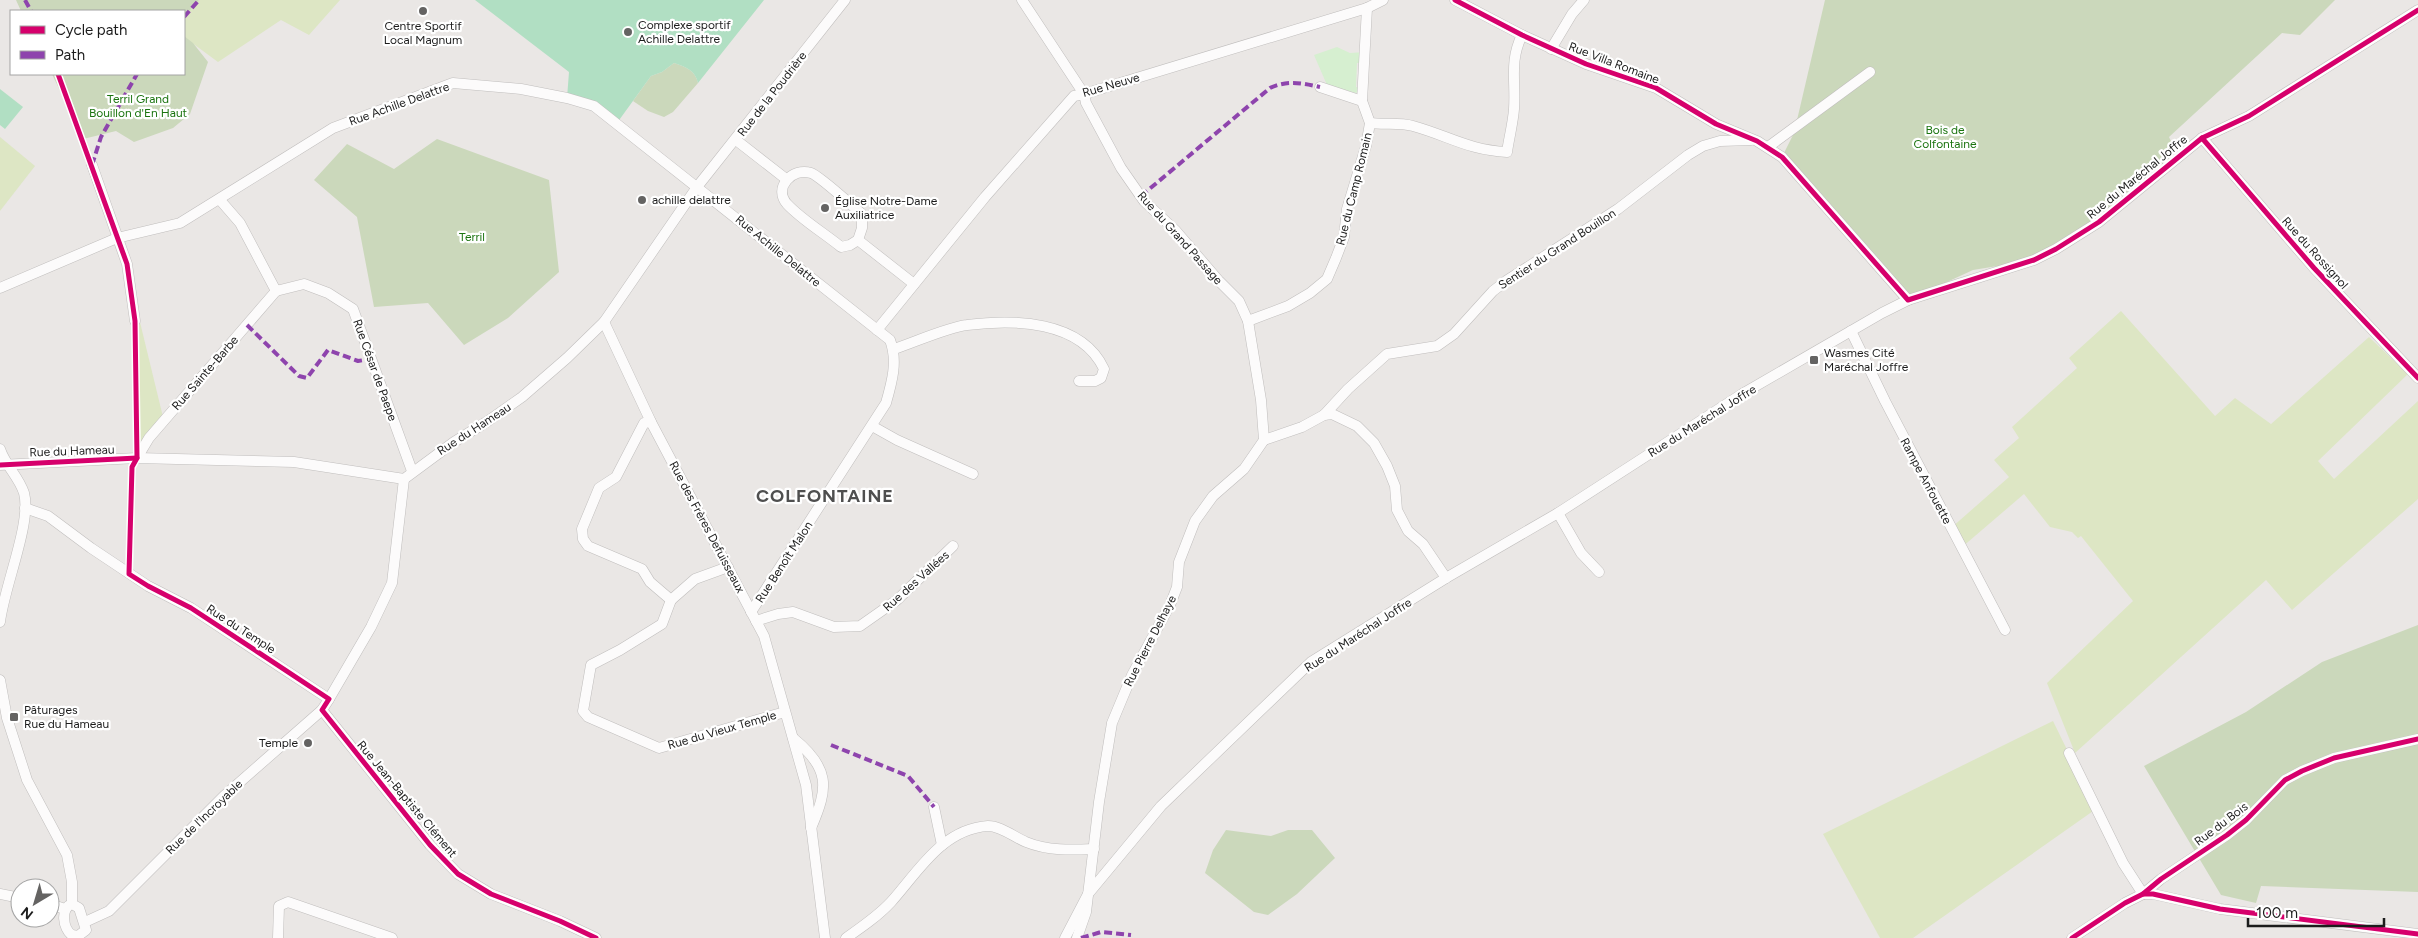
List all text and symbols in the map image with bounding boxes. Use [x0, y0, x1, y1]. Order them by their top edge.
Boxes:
marker: Centre Sportif Local Magnum [417, 5, 429, 17]
legend [10, 10, 185, 75]
place label: Complexe sportif Achille Delattre [638, 18, 731, 46]
place label: Centre Sportif Local Magnum [384, 19, 462, 47]
text: Cycle path [55, 21, 127, 39]
marker: Complexe sportif Achille Delattre [622, 26, 634, 38]
street label: Rue Villa Romaine [1567, 39, 1662, 87]
text: Path [55, 46, 85, 64]
street label: Rue de la Poudrière [735, 49, 810, 139]
street label: Rue Neuve [1081, 70, 1142, 100]
street label: Rue Achille Delattre [347, 79, 452, 129]
park label: Terril Grand Bouillon d'En Haut [89, 92, 188, 120]
park label: Bois de Colfontaine [1914, 123, 1977, 151]
street label: Rue du Camp Romain [1333, 131, 1375, 247]
street label: Rue du Maréchal Joffre [2084, 132, 2190, 222]
street label: Rue du Grand Passage [1135, 189, 1226, 288]
place label: achille delattre [652, 193, 731, 207]
marker: achille delattre [636, 194, 648, 206]
place label: Église Notre-Dame Auxiliatrice [835, 194, 938, 222]
marker: Église Notre-Dame Auxiliatrice [819, 202, 831, 214]
street label: Sentier du Grand Bouillon [1496, 206, 1618, 292]
street label: Rue Achille Delattre [732, 212, 824, 290]
street label: Rue du Rossignol [2279, 214, 2351, 292]
park label: Terril [459, 230, 485, 244]
street label: Rue César de Paepe [350, 317, 400, 423]
street label: Rue Sainte-Barbe [169, 333, 241, 413]
place label: Wasmes Cité Maréchal Joffre [1824, 346, 1909, 374]
marker: Wasmes Cité Maréchal Joffre [1808, 354, 1820, 366]
street label: Rue du Maréchal Joffre [1645, 382, 1759, 460]
street label: Rue du Hameau [434, 400, 514, 458]
street label: Rampe Anfouette [1897, 436, 1955, 527]
street label: Rue du Hameau [29, 443, 115, 459]
street label: Rue des Frères Defuisseaux [666, 459, 748, 595]
district label: COLFONTAINE [756, 485, 894, 507]
street label: Rue Benoît Malon [752, 518, 816, 605]
street label: Rue des Vallées [880, 547, 952, 614]
street label: Rue Pierre Delhaye [1121, 593, 1179, 689]
street label: Rue du Maréchal Joffre [1302, 595, 1415, 675]
street label: Rue du Temple [204, 602, 278, 657]
place label: Pâturages Rue du Hameau [24, 703, 109, 731]
street label: Rue du Vieux Temple [666, 708, 778, 752]
marker: Pâturages Rue du Hameau [8, 711, 20, 723]
place label: Temple [259, 736, 298, 750]
marker: Temple [302, 737, 314, 749]
street label: Rue Jean-Baptiste Clément [354, 738, 460, 860]
street label: Rue de l'Incroyable [163, 777, 246, 857]
street label: Rue du Bois [2192, 799, 2251, 849]
north arrow [10, 878, 60, 928]
scale bar [2248, 896, 2384, 928]
text: N [18, 903, 37, 923]
text: 100 m [2256, 904, 2298, 922]

